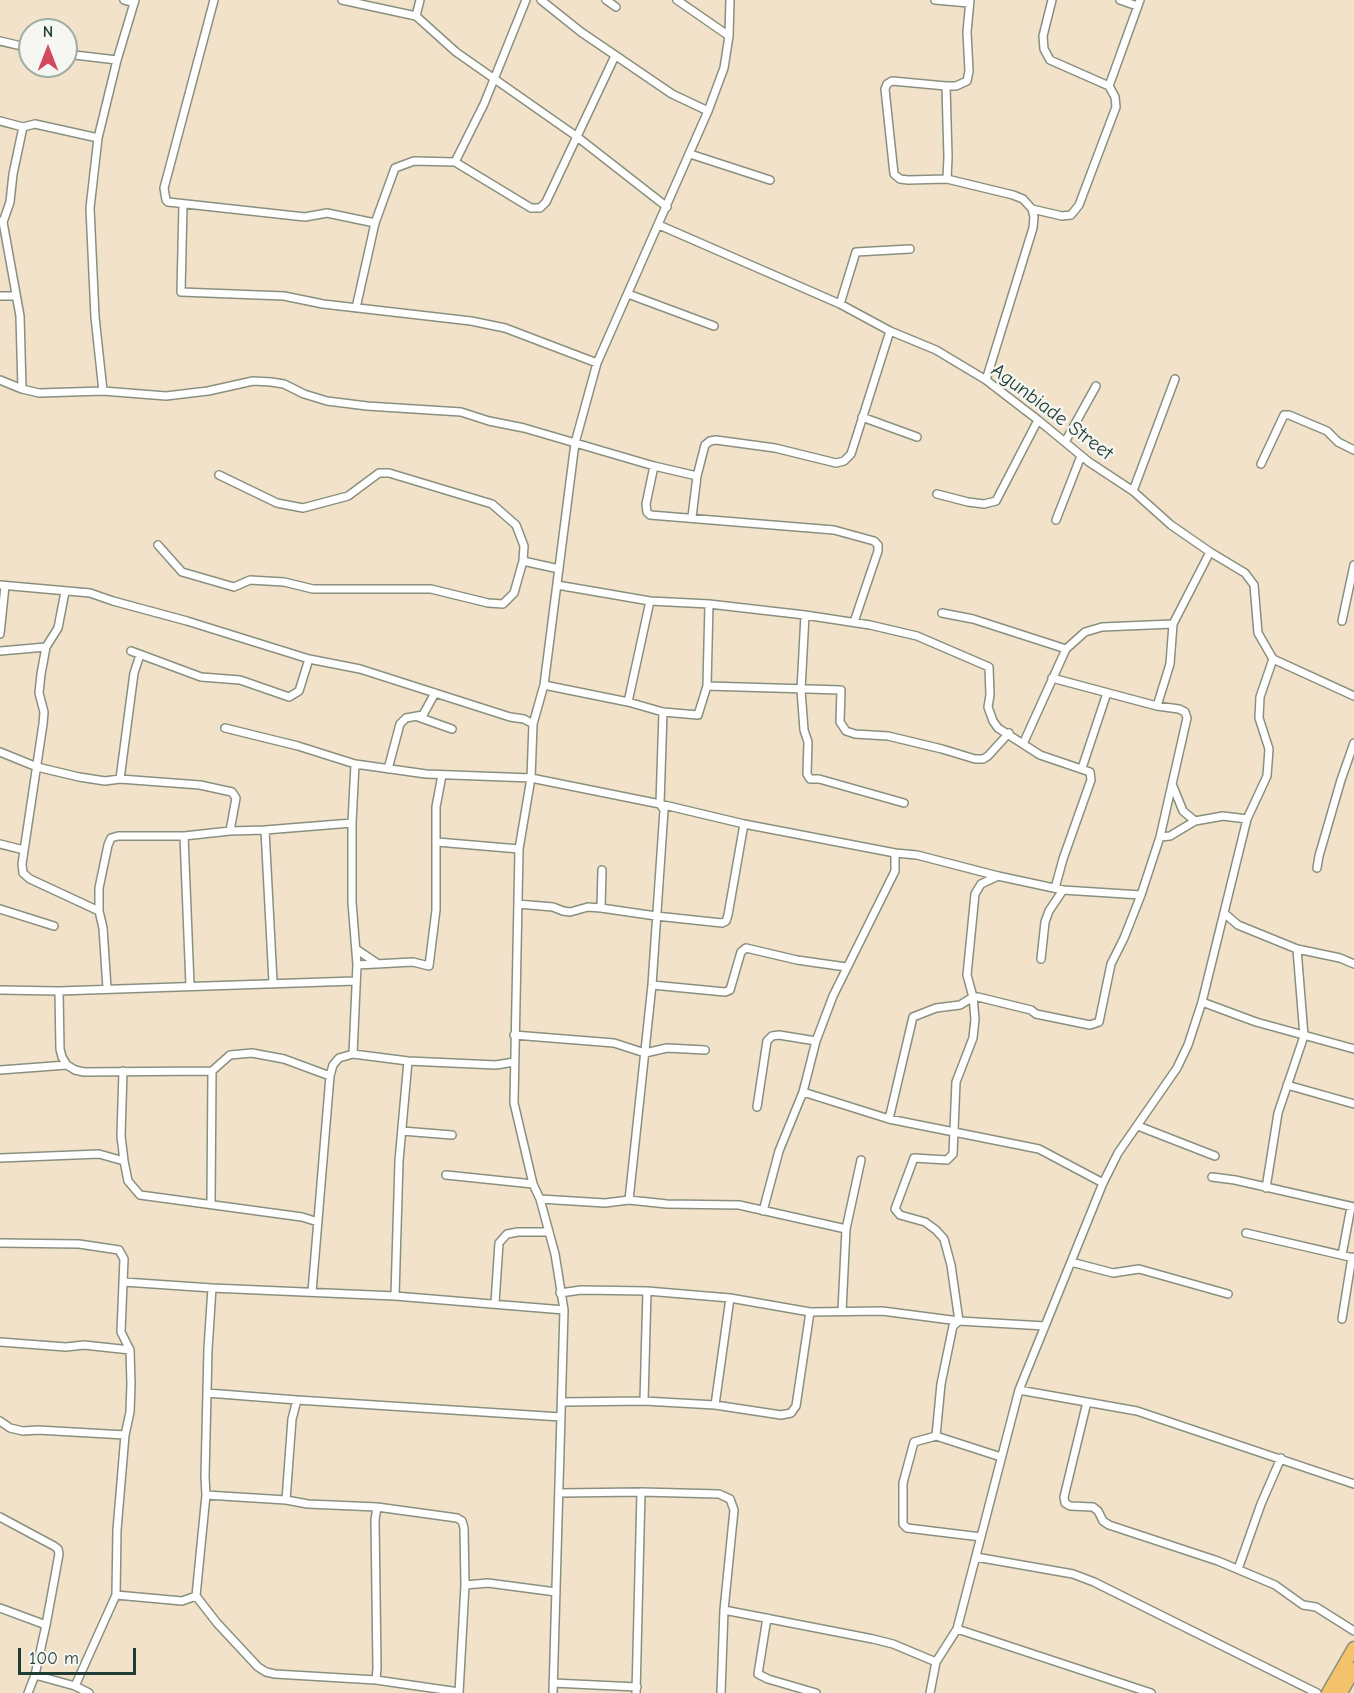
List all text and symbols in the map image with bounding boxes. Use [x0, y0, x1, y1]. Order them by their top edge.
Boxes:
north arrow [18, 18, 78, 78]
text: N [43, 23, 53, 41]
street label: Agunbiade Street [986, 358, 1118, 466]
scale bar [21, 1636, 140, 1674]
text: 100 m [29, 1648, 79, 1669]

